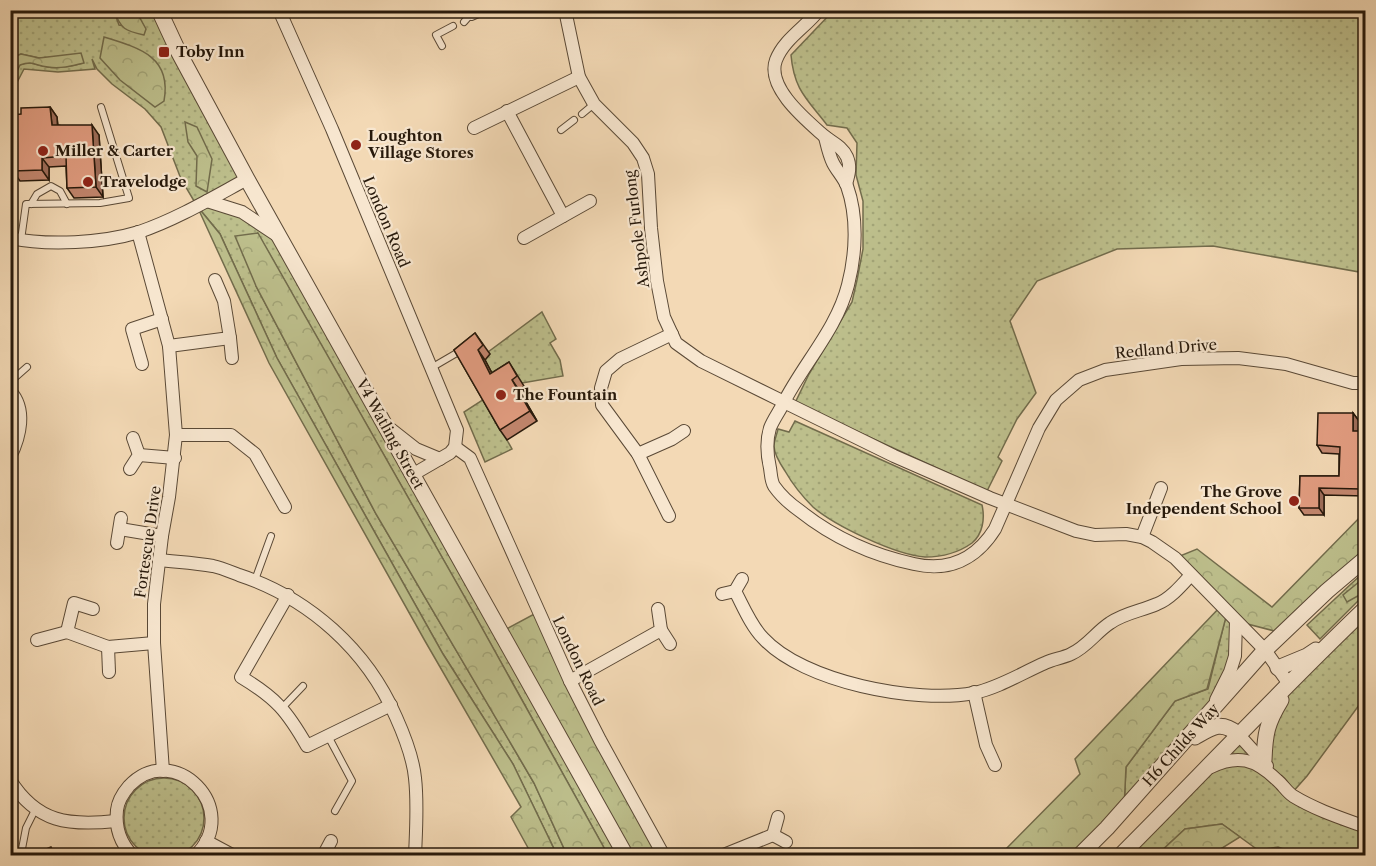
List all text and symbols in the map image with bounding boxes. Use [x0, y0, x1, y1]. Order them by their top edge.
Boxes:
place label: Toby Inn [176, 42, 245, 61]
marker: Toby Inn [157, 45, 171, 59]
place label: Loughton Village Stores [367, 126, 474, 162]
marker: Loughton Village Stores [349, 138, 363, 152]
place label: Miller & Carter [55, 141, 174, 160]
marker: Miller & Carter [36, 144, 50, 158]
street label: Ashpole Furlong [620, 169, 653, 290]
place label: Travelodge [100, 172, 186, 191]
street label: London Road [359, 173, 414, 270]
marker: Travelodge [81, 175, 95, 189]
street label: Redland Drive [1114, 335, 1218, 362]
street label: V4 Watling Street [352, 374, 429, 493]
place label: The Fountain [513, 385, 618, 404]
marker: The Fountain [494, 388, 508, 402]
place label: The Grove Independent School [1126, 482, 1282, 518]
street label: Fortescue Drive [130, 484, 165, 599]
marker: The Grove Independent School [1287, 494, 1301, 508]
street label: London Road [549, 613, 608, 709]
street label: H6 Childs Way [1138, 699, 1223, 790]

